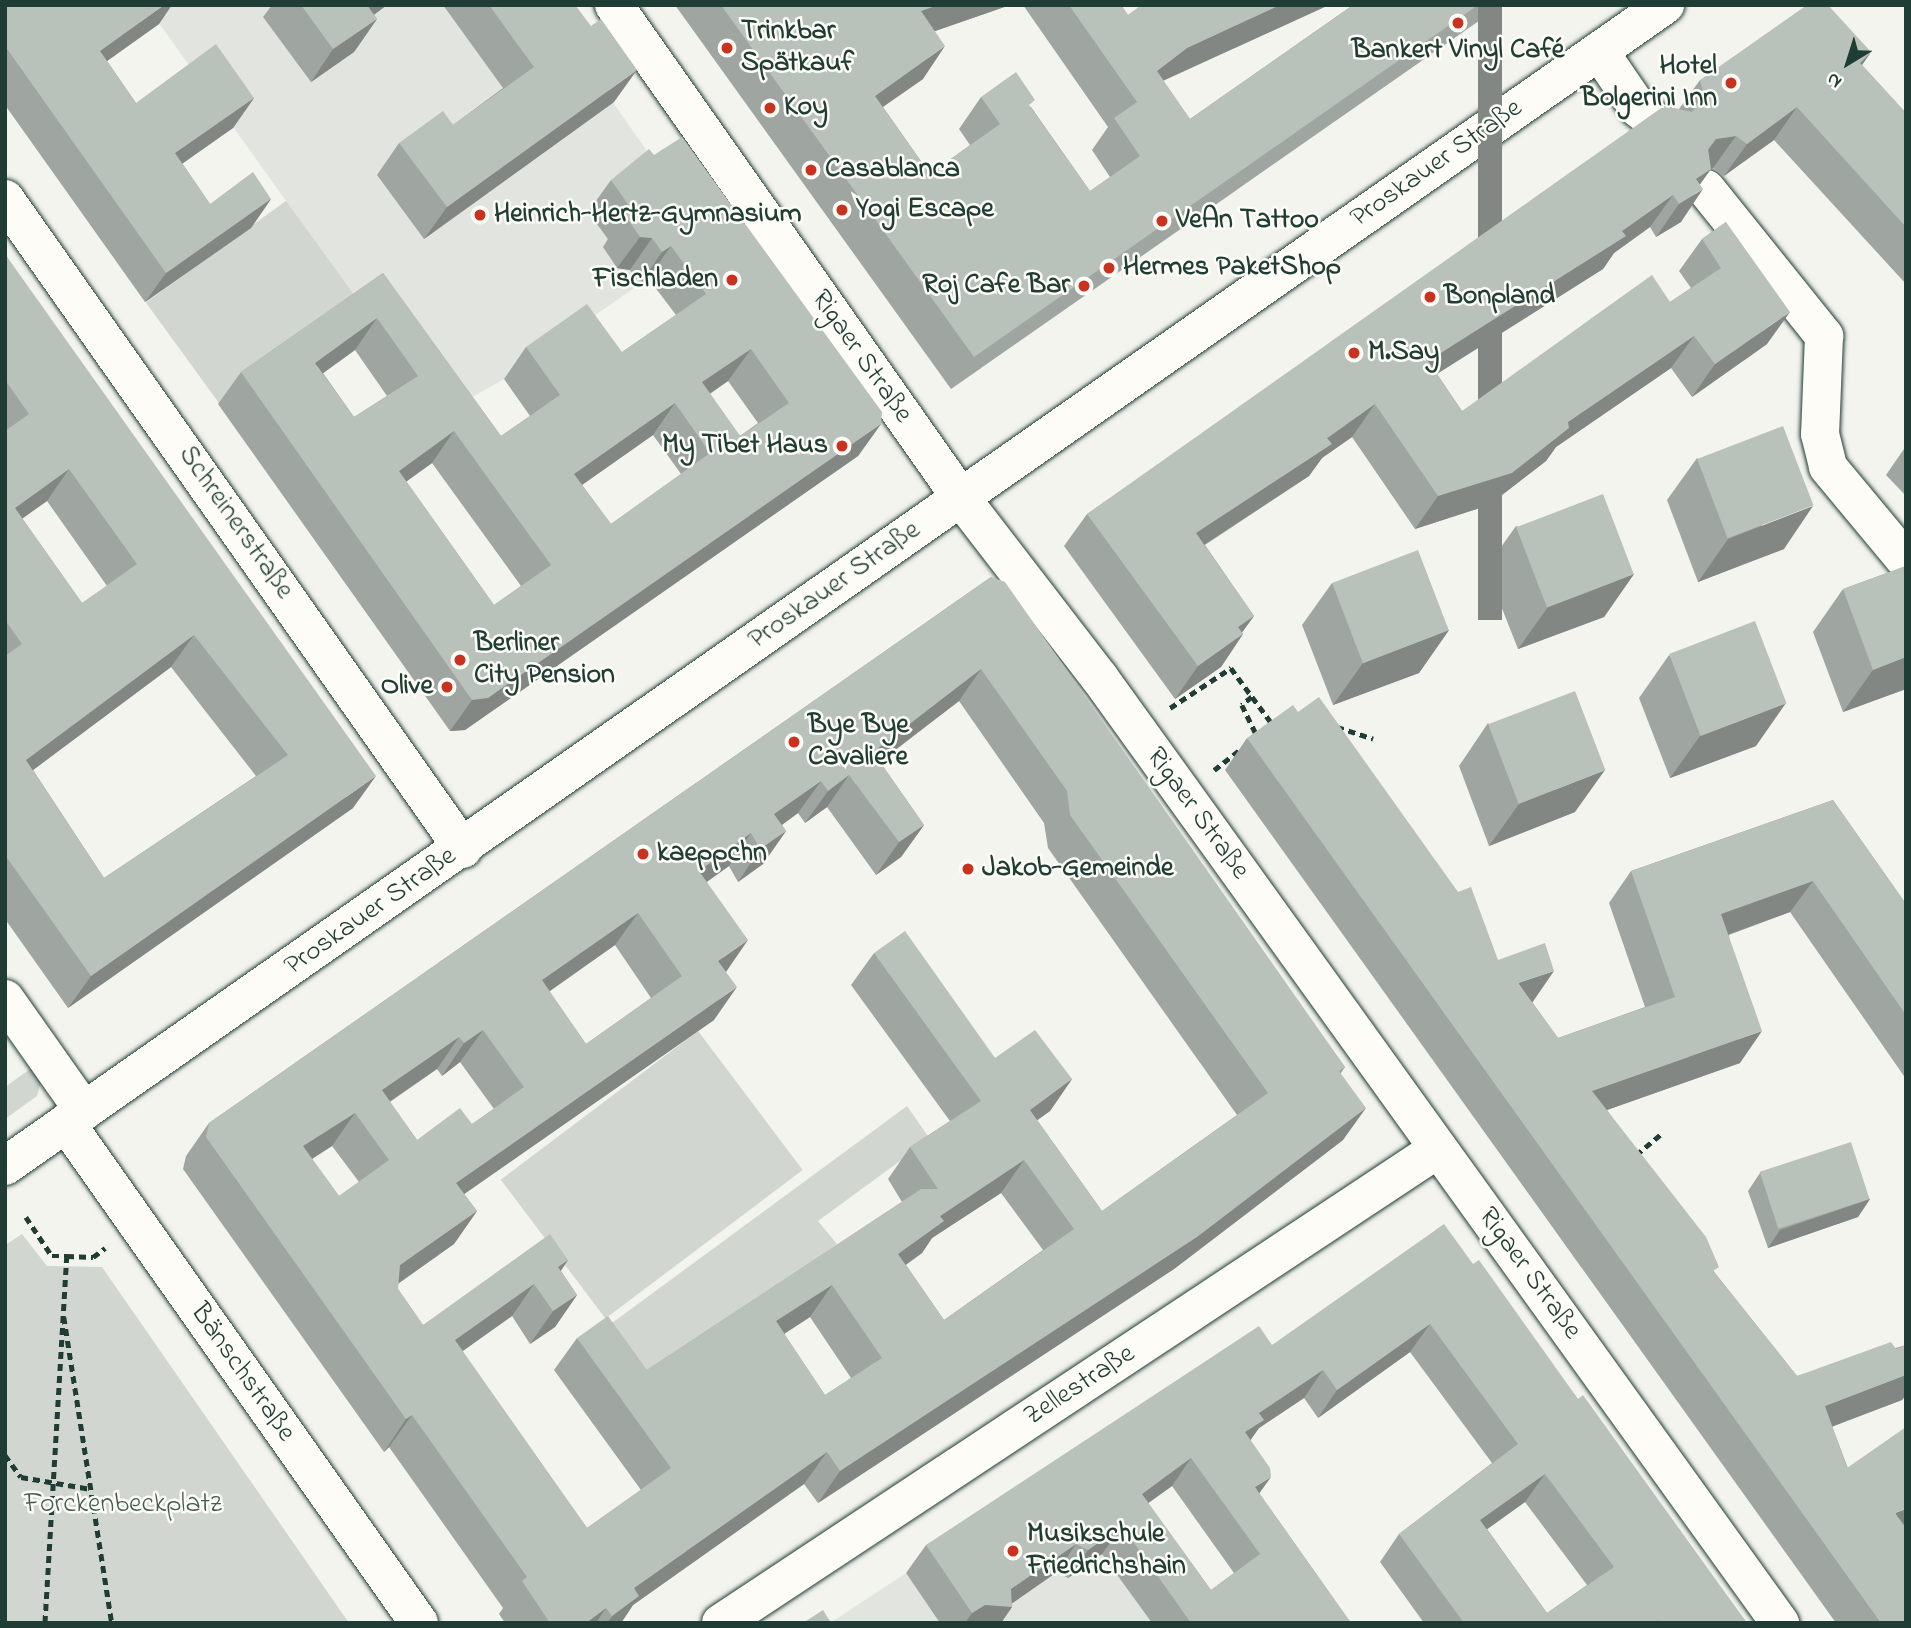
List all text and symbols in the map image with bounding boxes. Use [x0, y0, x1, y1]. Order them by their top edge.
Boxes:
place label: Trinkbar Spätkauf [741, 15, 854, 81]
marker: Bankert Vinyl Café [1450, 15, 1466, 31]
north arrow [1813, 28, 1883, 98]
place label: Bankert Vinyl Café [1352, 34, 1564, 68]
marker: Trinkbar Spätkauf [719, 40, 735, 56]
place label: Hotel Bolgerini Inn [1581, 50, 1717, 116]
text: N [1821, 65, 1848, 95]
marker: Hotel Bolgerini Inn [1723, 75, 1739, 91]
place label: Koy [784, 91, 828, 125]
street label: Proskauer Straße [1345, 92, 1529, 236]
marker: Koy [762, 100, 778, 116]
place label: Casablanca [825, 153, 960, 187]
marker: Casablanca [803, 162, 819, 178]
place label: Yogi Escape [856, 193, 994, 227]
place label: Heinrich-Hertz-Gymnasium [494, 198, 801, 232]
marker: Yogi Escape [834, 202, 850, 218]
place label: VeAn Tattoo [1176, 204, 1319, 238]
marker: Heinrich-Hertz-Gymnasium [472, 207, 488, 223]
marker: VeAn Tattoo [1154, 213, 1170, 229]
place label: Hermes PaketShop [1123, 251, 1341, 285]
marker: Hermes PaketShop [1101, 260, 1117, 276]
place label: Fischladen [593, 263, 718, 297]
place label: Roj Cafe Bar [922, 269, 1070, 303]
marker: Fischladen [724, 272, 740, 288]
marker: Roj Cafe Bar [1076, 278, 1092, 294]
place label: Bonpland [1444, 280, 1555, 314]
street label: Rigaer Straße [803, 284, 919, 430]
marker: Bonpland [1422, 289, 1438, 305]
place label: M.Say [1368, 336, 1439, 370]
marker: M.Say [1346, 345, 1362, 361]
place label: My Tibet Haus [662, 429, 828, 463]
marker: My Tibet Haus [834, 438, 850, 454]
street label: Schreinerstraße [170, 440, 300, 606]
street label: Proskauer Straße [743, 514, 927, 658]
place label: Berliner City Pension [474, 627, 615, 693]
marker: Berliner City Pension [452, 652, 468, 668]
place label: Olive [381, 670, 433, 704]
marker: Olive [439, 679, 455, 695]
place label: Bye Bye Cavaliere [808, 709, 909, 775]
marker: Bye Bye Cavaliere [786, 734, 802, 750]
street label: Rigaer Straße [1138, 741, 1256, 887]
place label: kaeppchn [657, 837, 767, 871]
street label: Proskauer Straße [279, 840, 463, 984]
marker: kaeppchn [635, 846, 651, 862]
place label: Jakob-Gemeinde [982, 852, 1174, 886]
marker: Jakob-Gemeinde [960, 861, 976, 877]
street label: Rigaer Straße [1470, 1201, 1588, 1347]
street label: Bänschstraße [182, 1297, 302, 1449]
street label: Zellestraße [1018, 1338, 1142, 1434]
park label: Forckenbeckplatz [24, 1488, 222, 1522]
place label: Musikschule Friedrichshain [1027, 1518, 1186, 1584]
marker: Musikschule Friedrichshain [1005, 1543, 1021, 1559]

